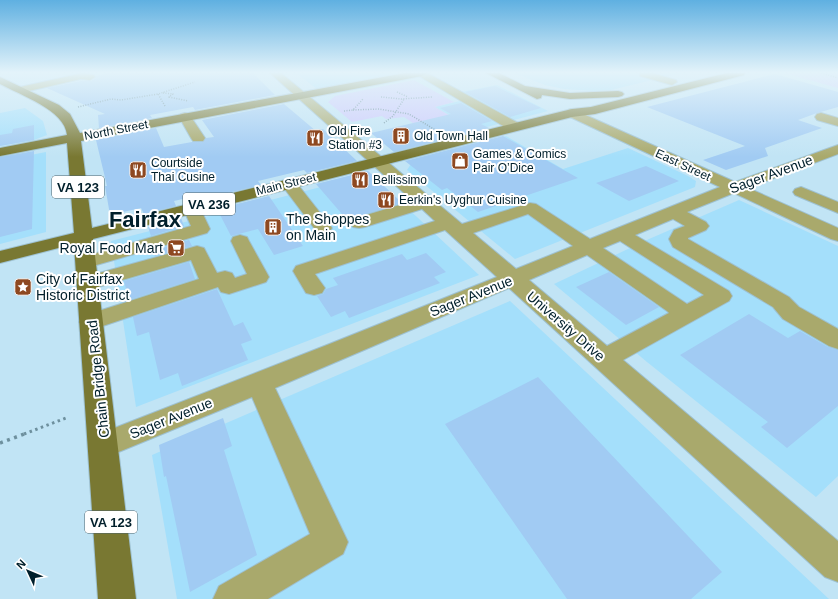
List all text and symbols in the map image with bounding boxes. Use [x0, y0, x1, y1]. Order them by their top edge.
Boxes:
street label: North Street [83, 117, 150, 143]
place label: Old Fire Station #3 [328, 124, 382, 152]
building icon: Old Town Hall [391, 126, 411, 146]
restaurant icon: Old Fire Station #3 [305, 128, 325, 148]
place label: Old Town Hall [414, 129, 488, 143]
street label: East Street [653, 146, 713, 184]
place label: Games & Comics Pair O’Dice [473, 147, 566, 175]
shop icon: Games & Comics Pair O’Dice [450, 151, 470, 171]
street label: Sager Avenue [727, 151, 815, 197]
place label: Courtside Thai Cusine [151, 156, 215, 184]
restaurant icon: Courtside Thai Cusine [128, 160, 148, 180]
street label: Main Street [255, 170, 318, 198]
restaurant icon: Bellissimo [350, 170, 370, 190]
place label: Bellissimo [373, 173, 427, 187]
road number: VA 123 [52, 176, 104, 198]
restaurant icon: Eerkin's Uyghur Cuisine [376, 190, 396, 210]
road number: VA 236 [183, 193, 235, 215]
place label: Eerkin's Uyghur Cuisine [399, 193, 527, 207]
district label: Fairfax [109, 207, 182, 232]
place label: The Shoppes on Main [286, 211, 369, 243]
building icon: The Shoppes on Main [263, 217, 283, 237]
supermarket icon: Royal Food Mart [166, 238, 186, 258]
place label: Royal Food Mart [60, 240, 163, 256]
place label: City of Fairfax Historic District [36, 271, 129, 303]
street label: Sager Avenue [427, 272, 515, 320]
place icon: City of Fairfax Historic District [13, 277, 33, 297]
street label: University Drive [524, 288, 608, 364]
street label: Chain Bridge Road [84, 319, 112, 439]
street label: Sager Avenue [127, 394, 215, 442]
road number: VA 123 [85, 511, 137, 533]
north arrow [8, 551, 48, 591]
text: N [14, 557, 28, 571]

